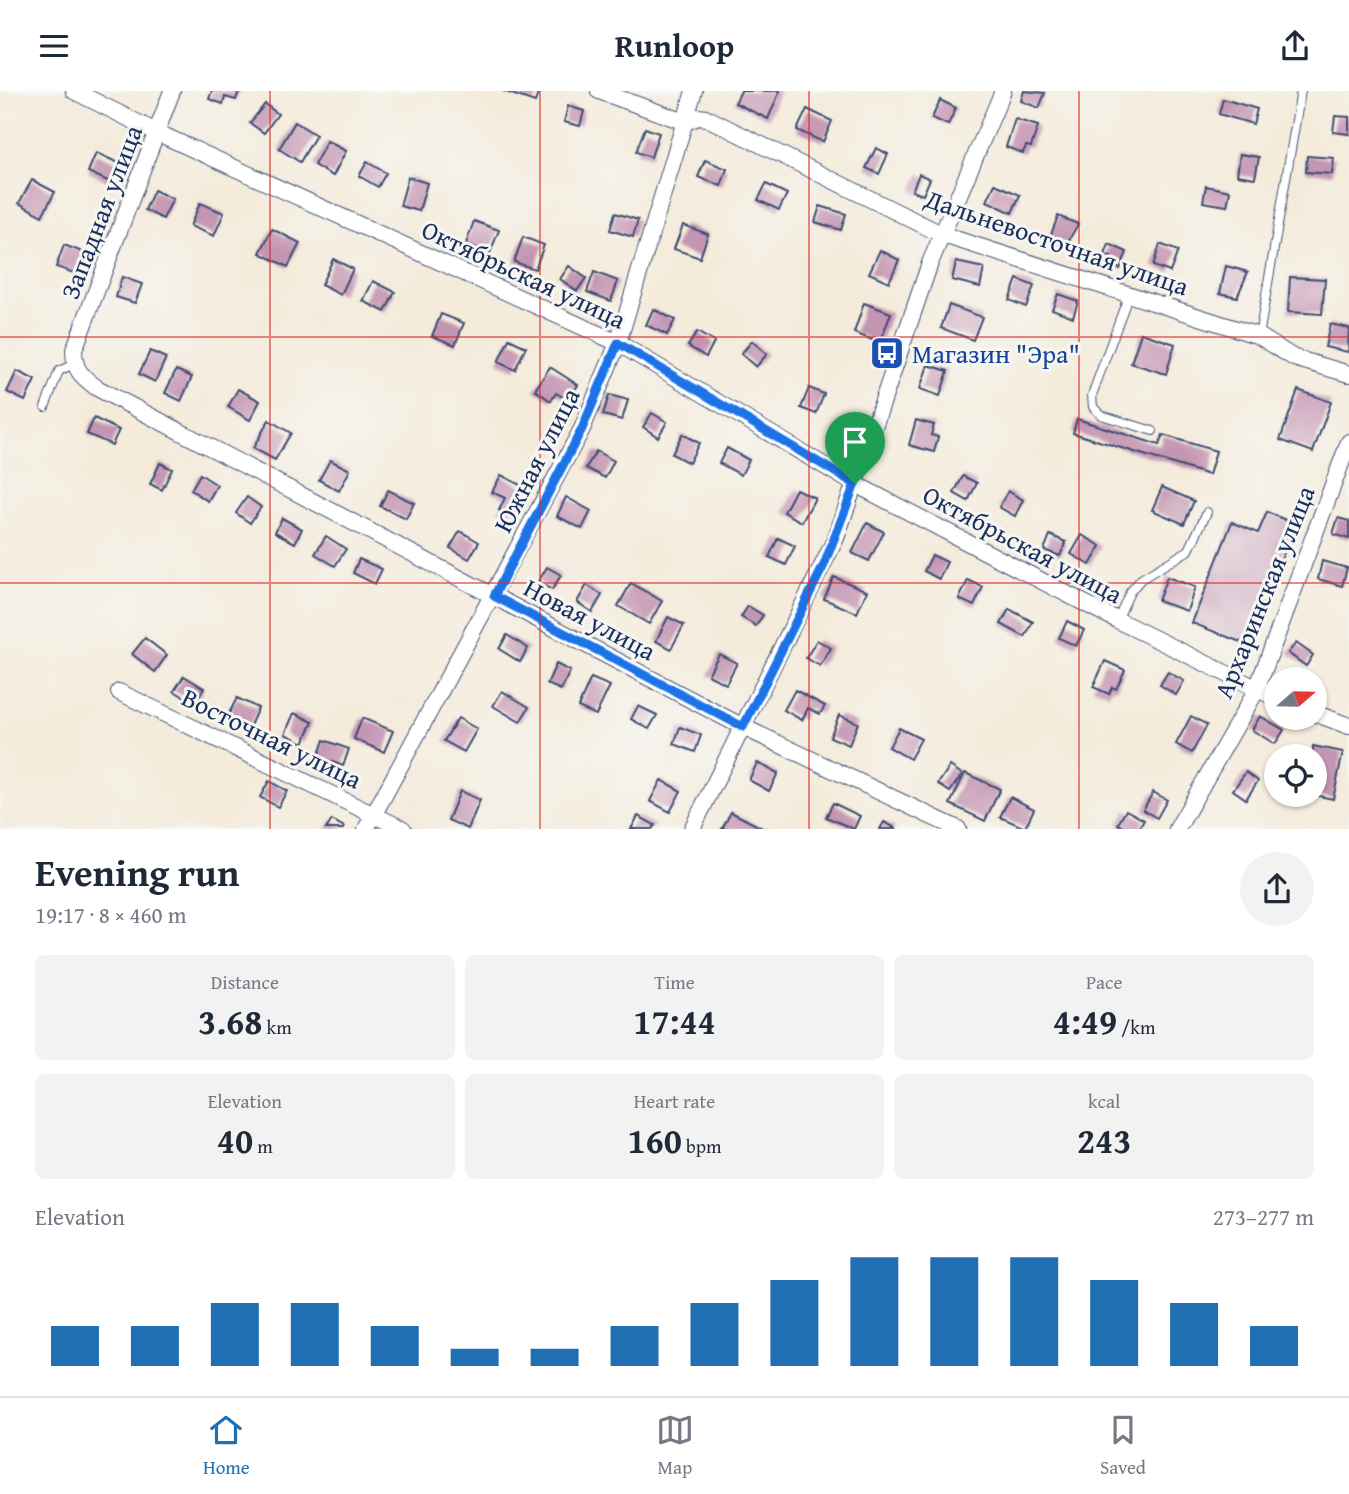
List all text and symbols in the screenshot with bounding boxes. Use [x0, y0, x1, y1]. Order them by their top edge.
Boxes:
text: Runloop [615, 22, 734, 69]
icon: menu [35, 27, 73, 65]
icon: share [1276, 27, 1314, 65]
street label: Западная улица [50, 119, 152, 305]
street label: Дальневосточная улица [919, 178, 1195, 306]
street label: Октябрьская улица [415, 210, 633, 339]
bus stop icon: Магазин "Эра" [868, 334, 906, 372]
place label: Магазин "Эра" [912, 334, 1080, 373]
street label: Южная улица [483, 380, 589, 539]
pin [825, 412, 885, 484]
icon: arrive [836, 423, 874, 461]
street label: Октябрьская улица [916, 475, 1130, 613]
street label: Архаринская улица [1203, 479, 1325, 704]
street label: Новая улица [517, 568, 664, 670]
north arrow [1264, 667, 1326, 730]
map controls [1264, 667, 1327, 807]
street label: Восточная улица [175, 678, 369, 799]
button: locate [1264, 744, 1327, 807]
text: Evening run [35, 844, 239, 900]
button: share [1240, 852, 1314, 926]
text: 19:17 · 8 × 460 m [35, 898, 187, 931]
text: Distance [211, 968, 279, 996]
text: Time [654, 968, 695, 996]
text: Pace [1086, 968, 1122, 996]
text: 3.68 [198, 996, 262, 1047]
text: 17:44 [633, 996, 716, 1047]
text: 4:49 [1053, 996, 1117, 1047]
text: km [262, 1013, 292, 1041]
text: /km [1117, 1013, 1155, 1041]
text: Elevation [208, 1087, 282, 1115]
text: Heart rate [634, 1087, 715, 1115]
text: kcal [1088, 1087, 1120, 1115]
text: 40 [217, 1115, 253, 1166]
text: 160 [627, 1115, 682, 1166]
text: 243 [1077, 1115, 1131, 1166]
text: m [253, 1132, 273, 1160]
text: bpm [682, 1132, 722, 1160]
text: Elevation [35, 1200, 125, 1233]
text: 273–277 m [1213, 1200, 1314, 1233]
tab: Home [203, 1411, 250, 1481]
tab: Map [656, 1411, 694, 1481]
tab: Saved [1100, 1411, 1146, 1481]

